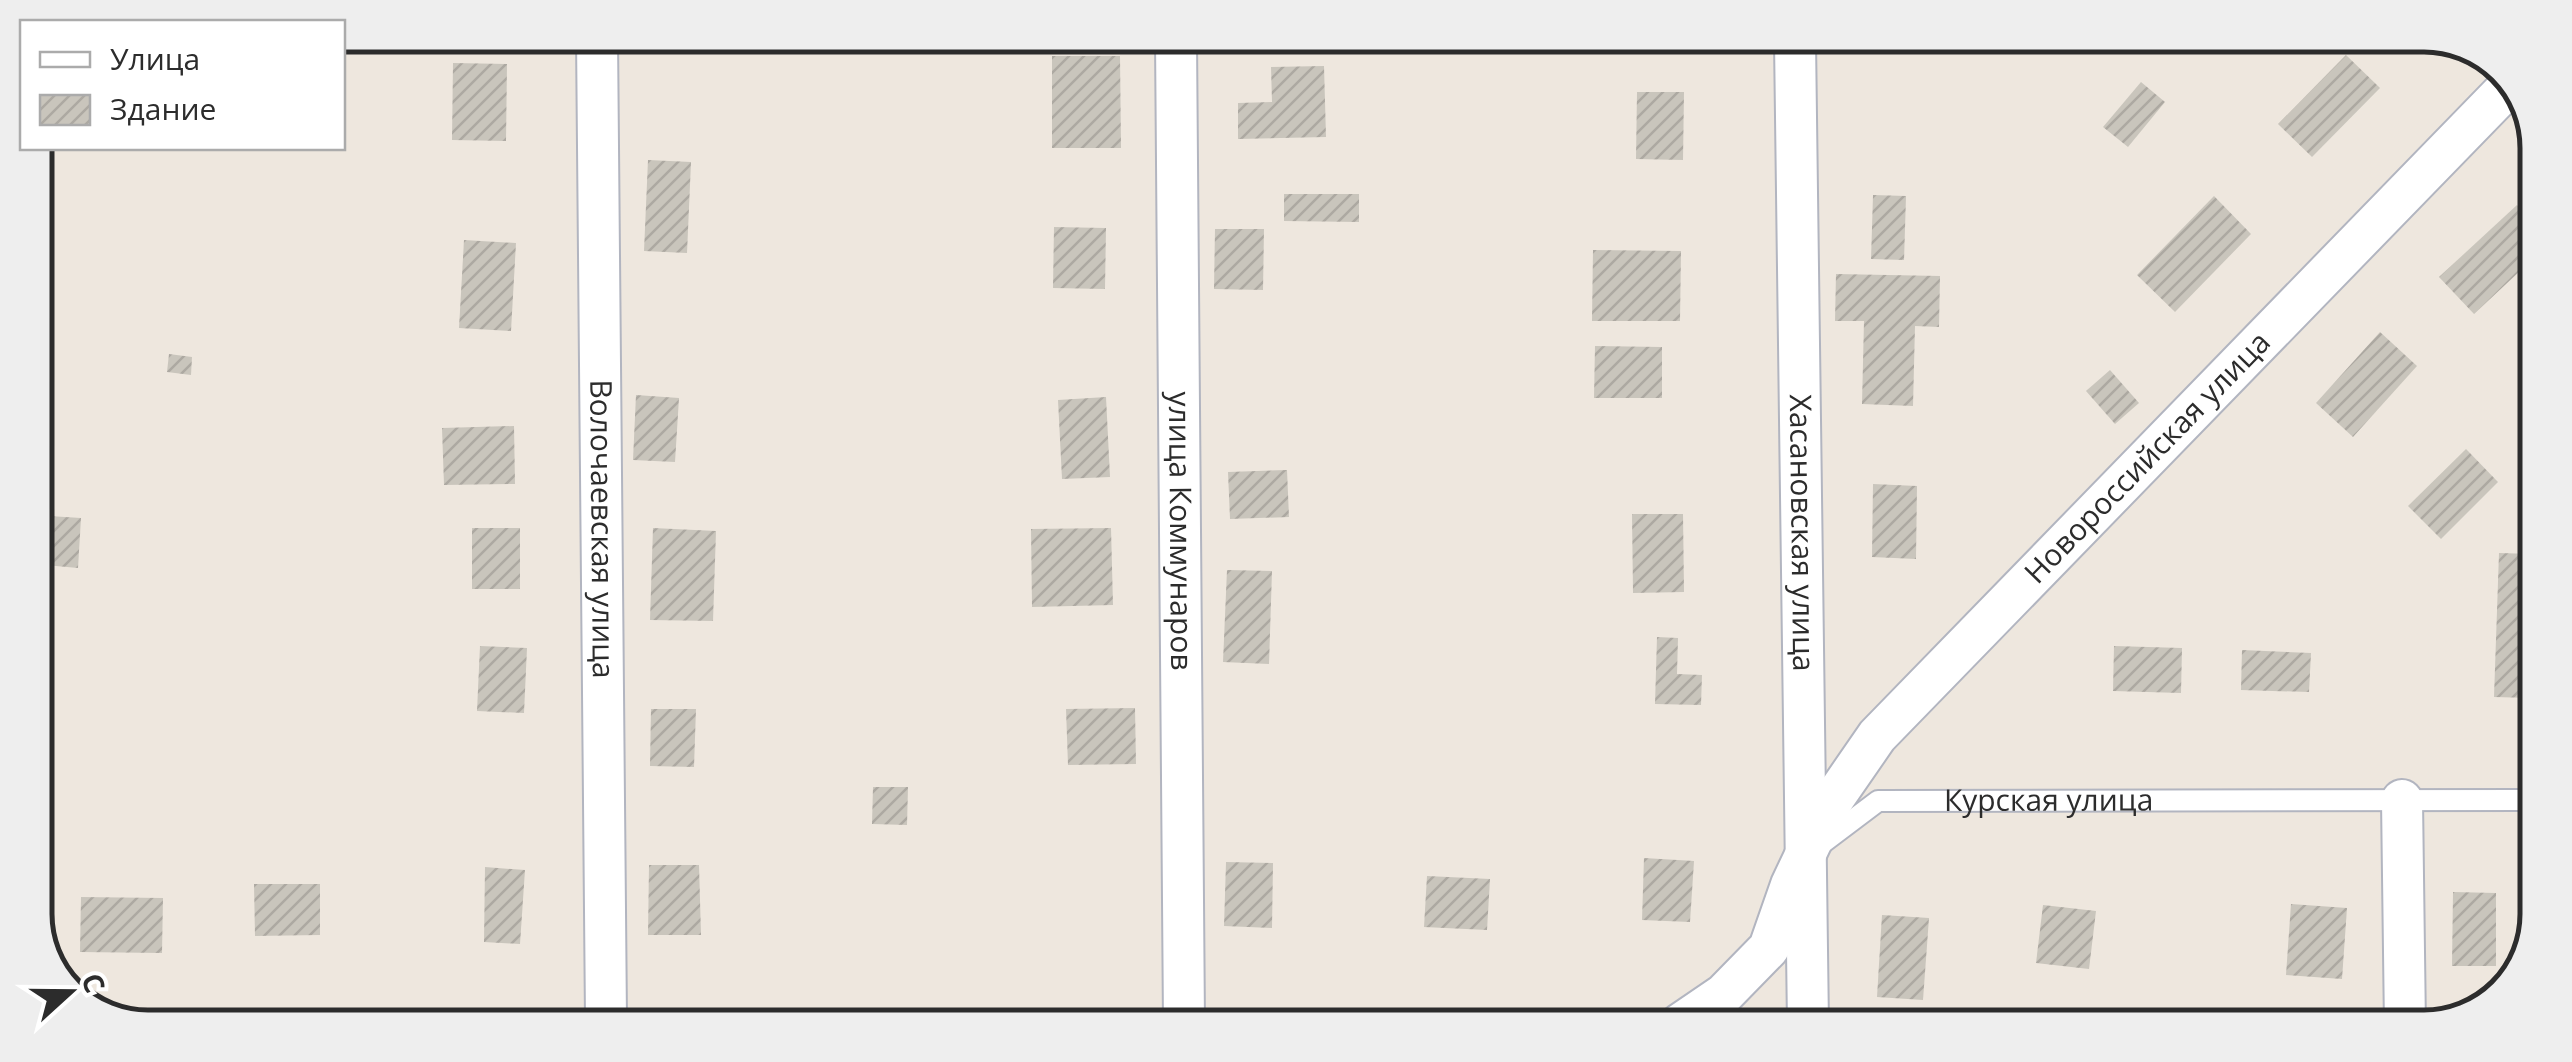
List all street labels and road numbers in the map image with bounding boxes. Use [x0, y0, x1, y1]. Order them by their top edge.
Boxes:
street label: Новороссийская улица [2014, 322, 2278, 592]
street label: Волочаевская улица [581, 379, 625, 679]
street label: улица Коммунаров [1160, 391, 1203, 671]
street label: Хасановская улица [1781, 394, 1825, 672]
street label: Курская улица [1944, 779, 2153, 820]

